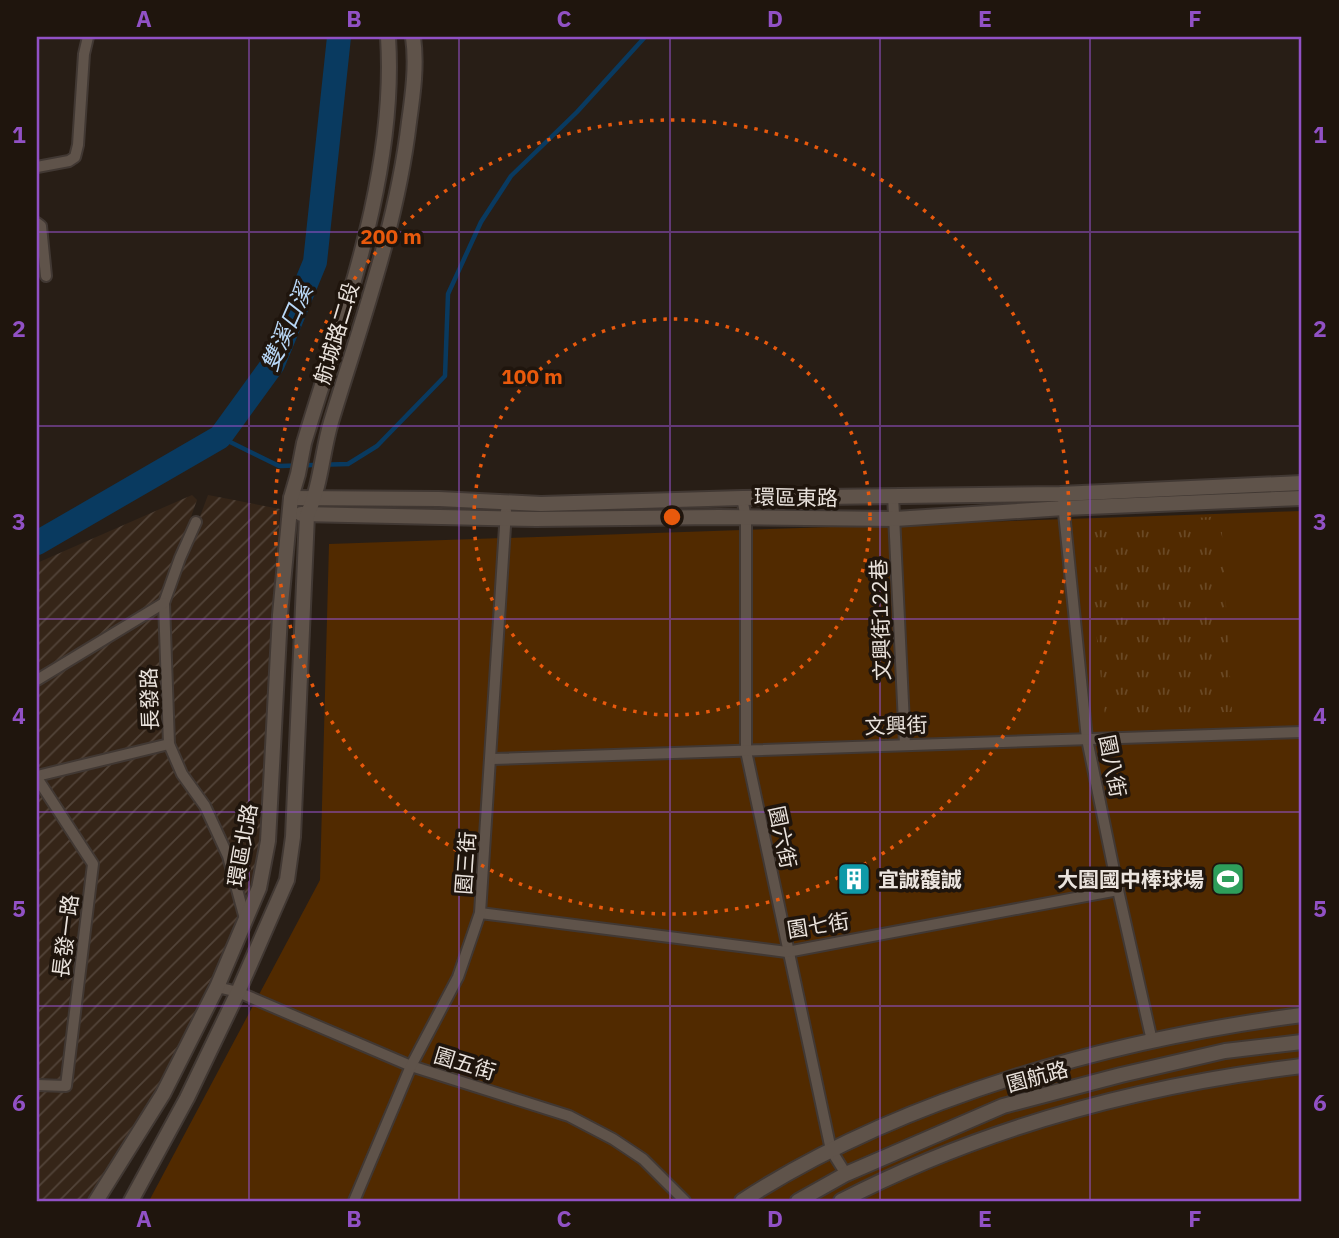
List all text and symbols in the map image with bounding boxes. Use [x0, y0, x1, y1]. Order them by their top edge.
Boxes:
text: A [136, 3, 152, 33]
text: B [346, 3, 362, 33]
text: C [557, 3, 572, 33]
text: D [767, 3, 783, 33]
text: E [978, 3, 992, 33]
text: F [1188, 3, 1202, 33]
text: 1 [12, 119, 26, 149]
text: 1 [1313, 119, 1327, 149]
text: 200 m [360, 222, 422, 250]
water label: 雙溪口溪 [254, 276, 320, 375]
street label: 航城路二段 [307, 279, 365, 387]
text: 2 [12, 313, 26, 343]
text: 2 [1313, 313, 1327, 343]
text: 100 m [501, 362, 563, 390]
street label: 環區東路 [754, 482, 838, 512]
centre of rings [660, 505, 684, 529]
text: 3 [12, 506, 26, 536]
text: 3 [1313, 506, 1327, 536]
street label: 文興街122巷 [864, 559, 896, 681]
street label: 長發路 [134, 667, 164, 731]
text: 4 [12, 700, 26, 730]
text: 4 [1313, 700, 1327, 730]
street label: 文興街 [864, 710, 928, 740]
street label: 園八街 [1093, 732, 1133, 800]
street label: 環區北路 [221, 801, 263, 889]
street label: 園六街 [763, 803, 803, 871]
street label: 園三街 [449, 831, 481, 895]
building icon: 宜誠馥誠 [835, 860, 873, 898]
sports icon: 大園國中棒球場 [1209, 860, 1247, 898]
place label: 宜誠馥誠 [878, 865, 962, 893]
place label: 大園國中棒球場 [1057, 865, 1204, 893]
text: 5 [12, 893, 26, 923]
street label: 長發一路 [46, 893, 84, 979]
text: 5 [1313, 893, 1327, 923]
street label: 園七街 [785, 906, 851, 944]
street label: 園五街 [431, 1040, 499, 1086]
street label: 園航路 [1003, 1054, 1071, 1098]
text: 6 [12, 1087, 26, 1117]
text: 6 [1313, 1087, 1327, 1117]
text: A [136, 1203, 152, 1233]
text: B [346, 1203, 362, 1233]
text: C [557, 1203, 572, 1233]
text: D [767, 1203, 783, 1233]
text: E [978, 1203, 992, 1233]
text: F [1188, 1203, 1202, 1233]

